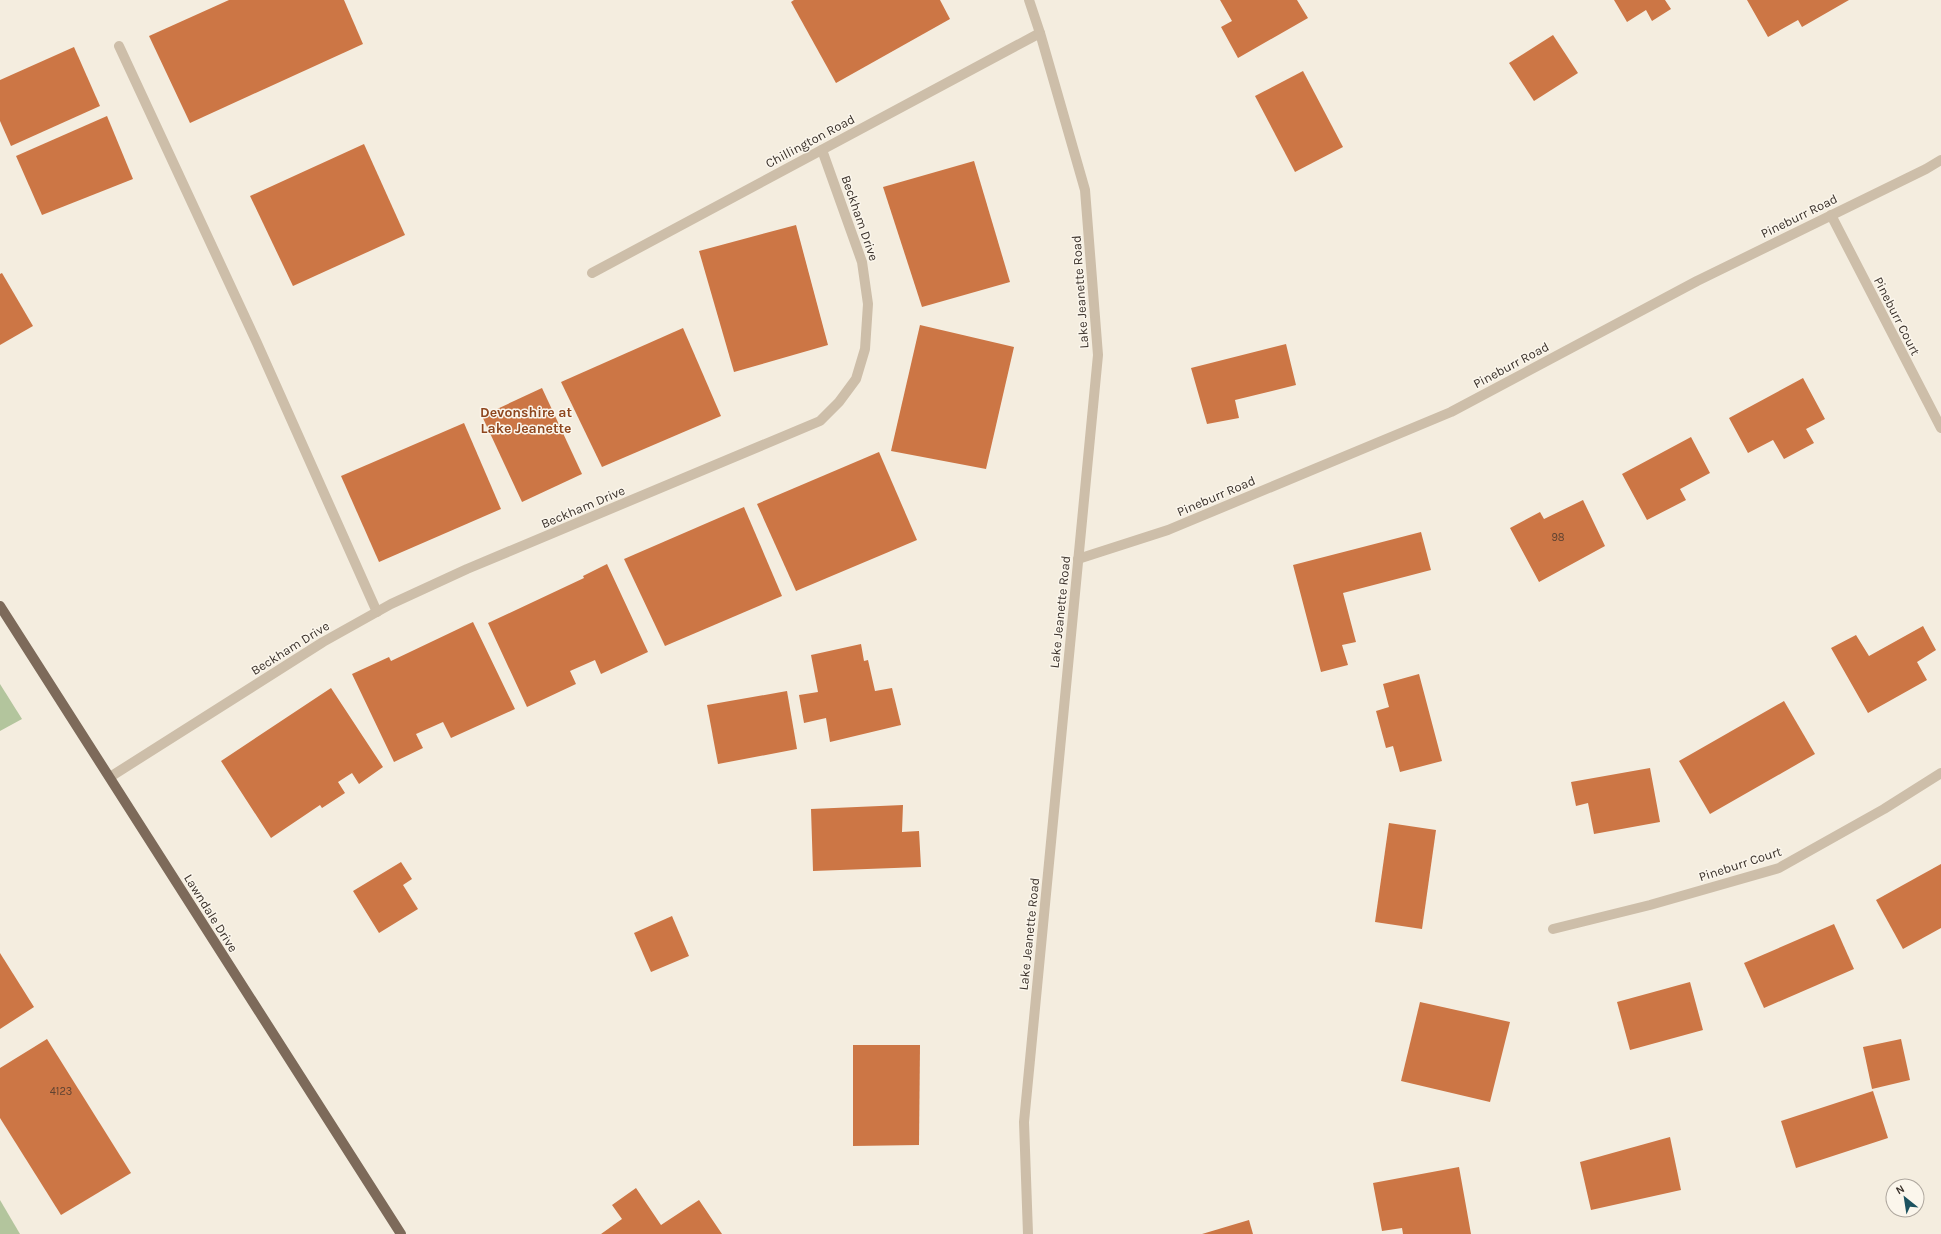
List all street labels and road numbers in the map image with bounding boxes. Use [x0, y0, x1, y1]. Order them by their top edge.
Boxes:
street label: Chillington Road [763, 111, 857, 171]
street label: Beckham Drive [838, 173, 882, 263]
street label: Pineburr Road [1758, 191, 1840, 241]
street label: Lake Jeanette Road [1069, 235, 1091, 349]
street label: Pineburr Court [1871, 274, 1923, 358]
street label: Pineburr Road [1471, 339, 1551, 391]
street label: Pineburr Road [1175, 473, 1257, 519]
street label: Beckham Drive [539, 483, 627, 531]
street label: Lake Jeanette Road [1047, 555, 1073, 669]
street label: Beckham Drive [248, 618, 332, 678]
street label: Pineburr Court [1697, 844, 1783, 884]
street label: Lawndale Drive [181, 871, 241, 955]
street label: Lake Jeanette Road [1016, 877, 1042, 991]

